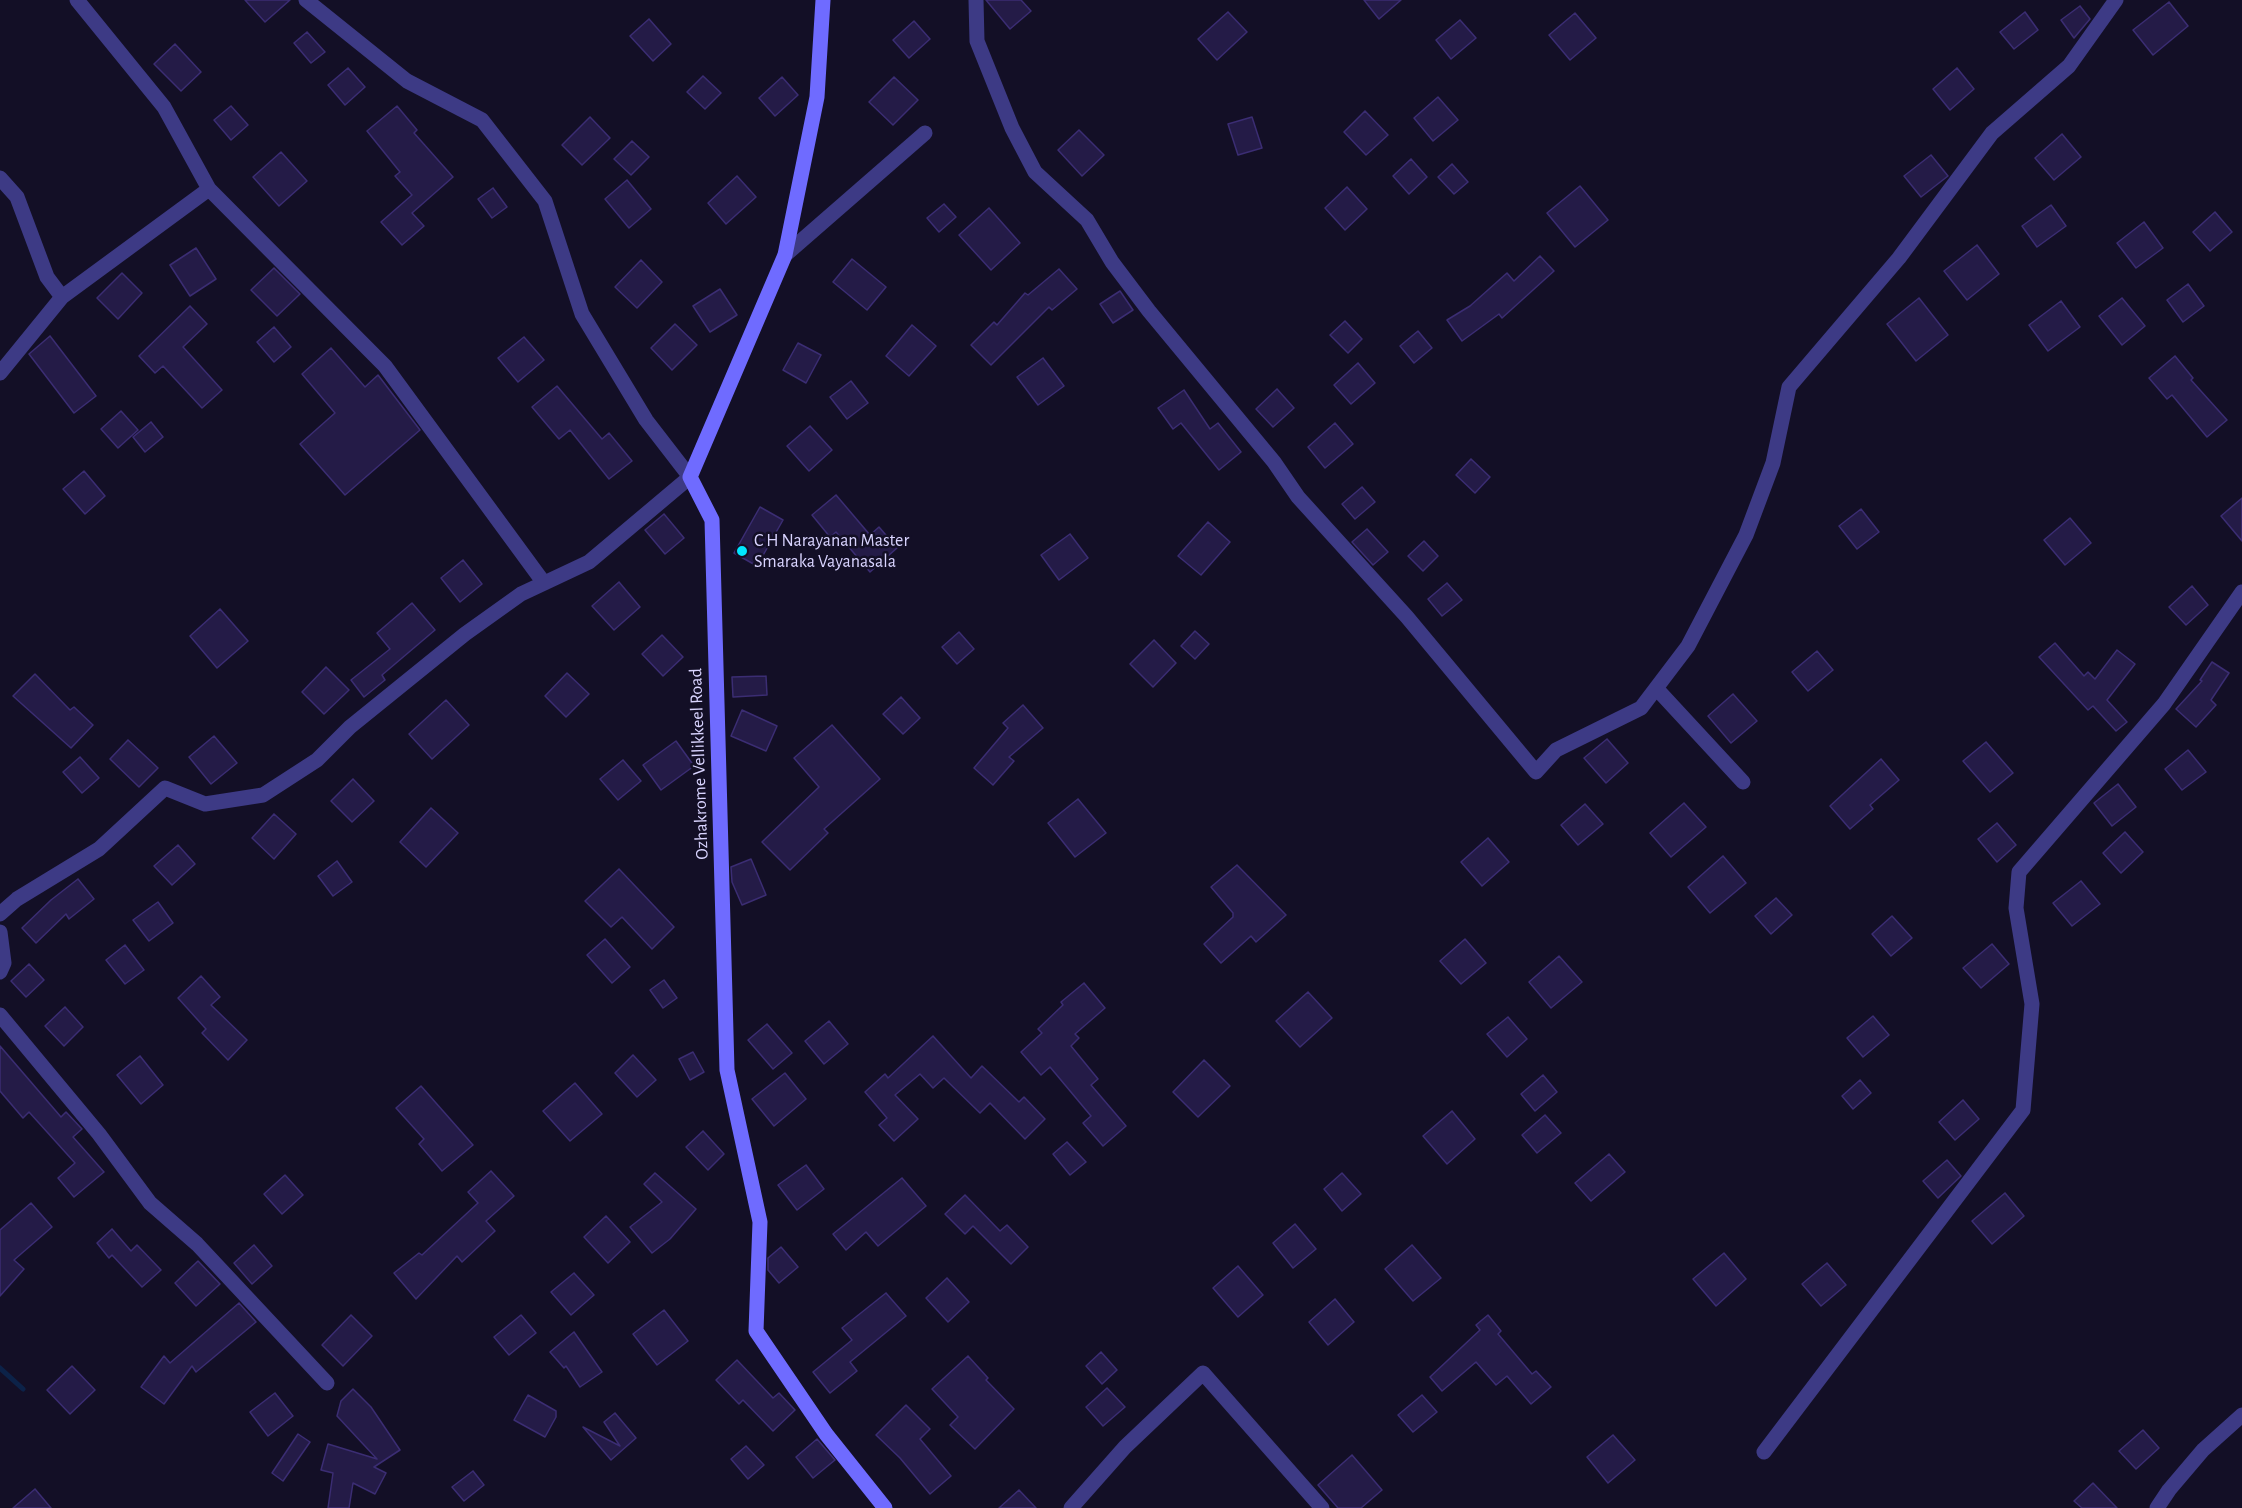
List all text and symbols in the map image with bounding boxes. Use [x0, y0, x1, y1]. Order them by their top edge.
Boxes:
place label: C H Narayanan Master Smaraka Vayanasala [754, 530, 909, 572]
marker: C H Narayanan Master Smaraka Vayanasala [735, 544, 749, 558]
street label: Ozhakrome Vellikkeel Road [685, 668, 713, 860]

